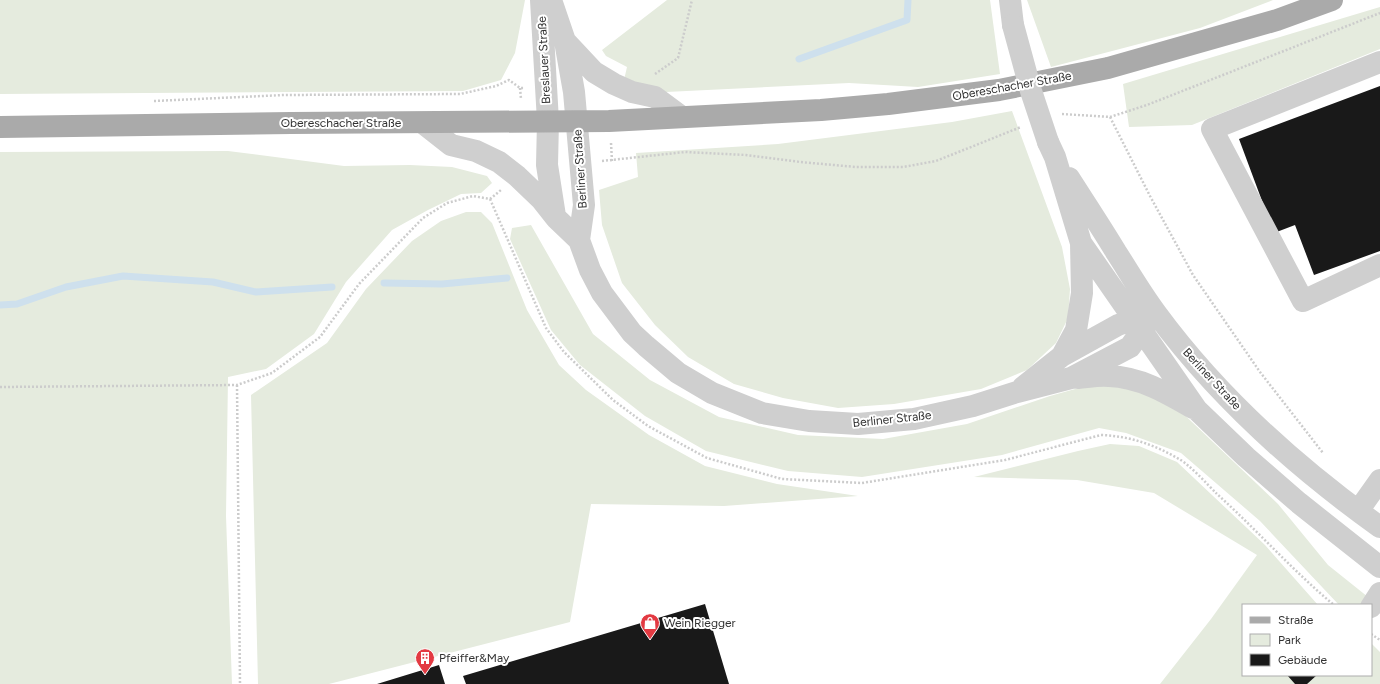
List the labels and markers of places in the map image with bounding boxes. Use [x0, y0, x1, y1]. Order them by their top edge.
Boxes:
shop icon: Wein Riegger [639, 612, 661, 640]
place label: Wein Riegger [664, 616, 736, 630]
building icon: Pfeiffer&May [414, 647, 436, 675]
place label: Pfeiffer&May [439, 651, 510, 665]

